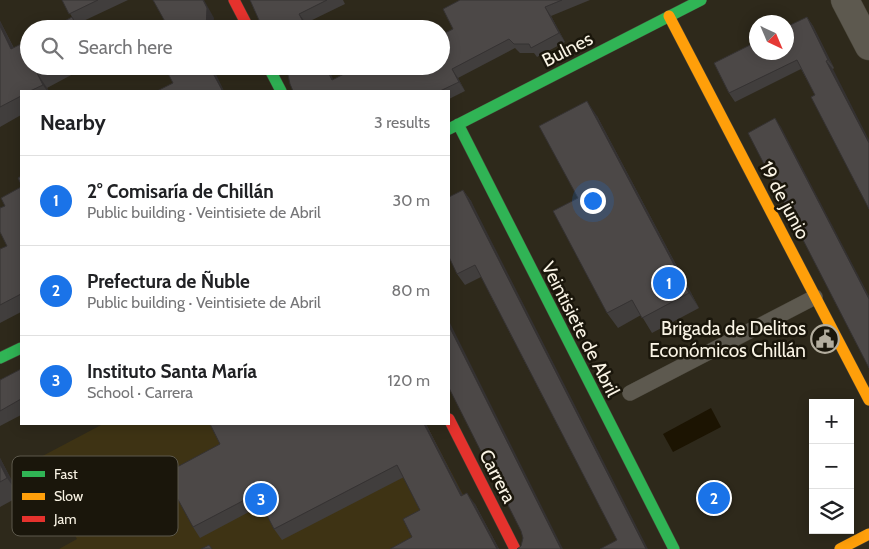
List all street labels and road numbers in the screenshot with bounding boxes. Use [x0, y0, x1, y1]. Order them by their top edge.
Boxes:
street label: Bulnes [538, 27, 597, 72]
street label: 19 de junio [754, 157, 815, 243]
street label: Veintisiete de Abril [537, 258, 625, 401]
street label: Carrera [474, 445, 521, 507]

